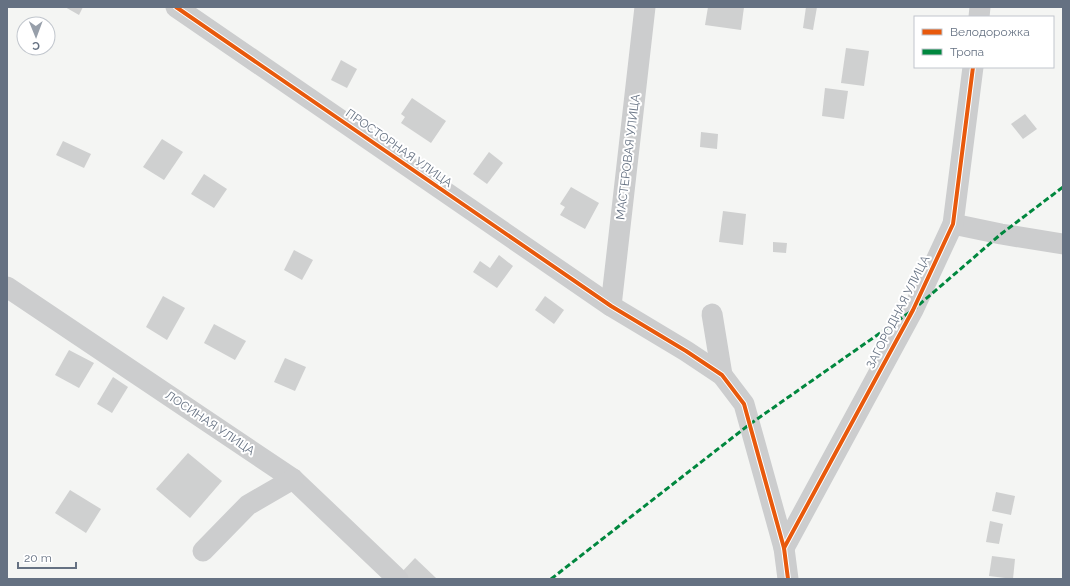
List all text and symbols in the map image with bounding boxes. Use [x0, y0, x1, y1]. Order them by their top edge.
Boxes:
north arrow [16, 16, 56, 56]
legend [914, 16, 1054, 68]
text: Велодорожка [950, 25, 1030, 39]
text: С [32, 39, 40, 52]
text: Тропа [950, 45, 984, 59]
street label: МАСТЕРОВАЯ УЛИЦА [613, 93, 643, 221]
street label: ПРОСТОРНАЯ УЛИЦА [343, 106, 455, 190]
street label: ЗАГОРОДНАЯ УЛИЦА [863, 253, 933, 371]
street label: ЛОСИНАЯ УЛИЦА [163, 388, 257, 458]
scale bar [18, 544, 76, 570]
text: 20 m [24, 551, 52, 565]

